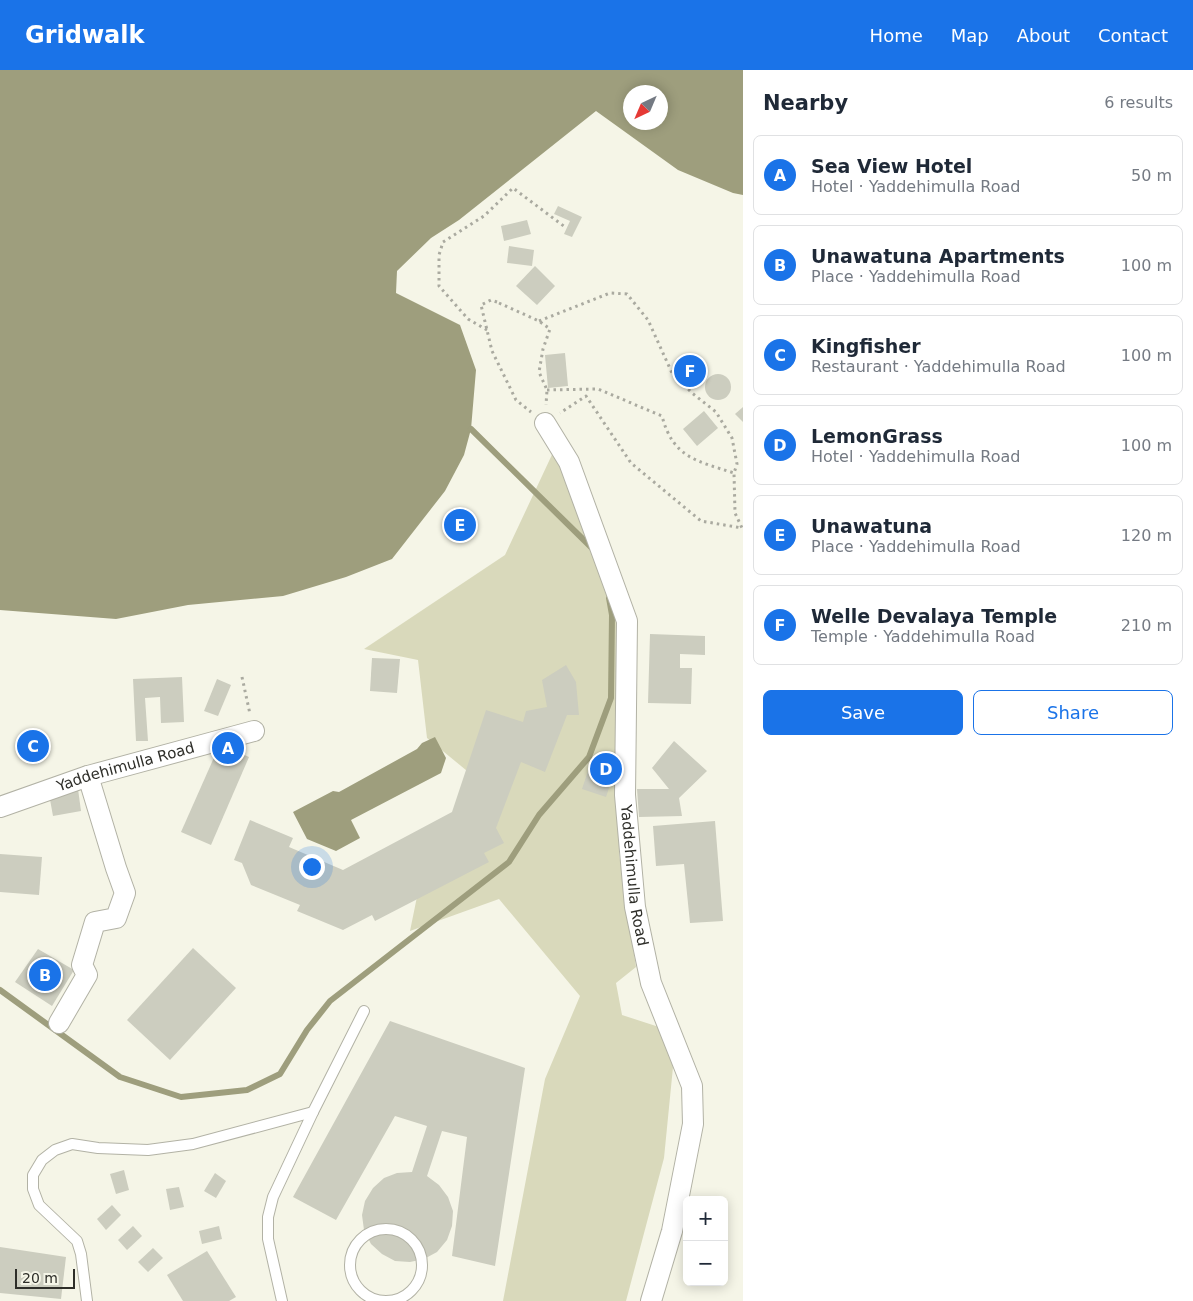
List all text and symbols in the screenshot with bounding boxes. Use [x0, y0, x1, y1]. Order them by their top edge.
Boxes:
text: Gridwalk [25, 21, 145, 49]
text: Home [870, 25, 923, 46]
text: Map [951, 25, 989, 46]
text: About [1017, 25, 1070, 46]
text: Contact [1098, 25, 1168, 46]
north arrow [623, 85, 668, 130]
text: Nearby [763, 91, 848, 115]
text: 6 results [1104, 93, 1173, 112]
text: Sea View Hotel [811, 155, 972, 177]
text: A [774, 166, 786, 185]
text: 50 m [1131, 166, 1172, 185]
text: Hotel · Yaddehimulla Road [811, 177, 1020, 196]
text: Unawatuna Apartments [811, 245, 1065, 267]
text: B [774, 256, 786, 275]
text: 100 m [1121, 256, 1172, 275]
text: Place · Yaddehimulla Road [811, 267, 1021, 286]
text: Kingfisher [811, 335, 921, 357]
text: C [774, 346, 786, 365]
text: 100 m [1121, 346, 1172, 365]
pin: F [674, 352, 706, 390]
text: Restaurant · Yaddehimulla Road [811, 357, 1066, 376]
text: LemonGrass [811, 425, 943, 447]
text: D [773, 436, 787, 455]
text: 100 m [1121, 436, 1172, 455]
text: Hotel · Yaddehimulla Road [811, 447, 1020, 466]
pin: E [444, 506, 476, 544]
text: Unawatuna [811, 515, 932, 537]
text: E [775, 526, 785, 545]
text: 120 m [1121, 526, 1172, 545]
text: Place · Yaddehimulla Road [811, 537, 1021, 556]
text: Welle Devalaya Temple [811, 605, 1057, 627]
text: F [775, 616, 785, 635]
text: 210 m [1121, 616, 1172, 635]
text: Temple · Yaddehimulla Road [811, 627, 1035, 646]
button: Save [763, 690, 963, 735]
button: Share [973, 690, 1173, 735]
pin: C [17, 727, 49, 765]
pin: A [212, 729, 244, 767]
street label: Yaddehimulla Road [53, 739, 196, 796]
pin: D [590, 750, 622, 788]
street label: Yaddehimulla Road [617, 803, 652, 948]
your location [299, 854, 325, 880]
pin: B [29, 956, 61, 994]
map controls [683, 1196, 728, 1286]
button: + [683, 1196, 728, 1241]
button: − [683, 1241, 728, 1286]
scale bar [15, 1266, 75, 1289]
text: 20 m [22, 1270, 58, 1286]

